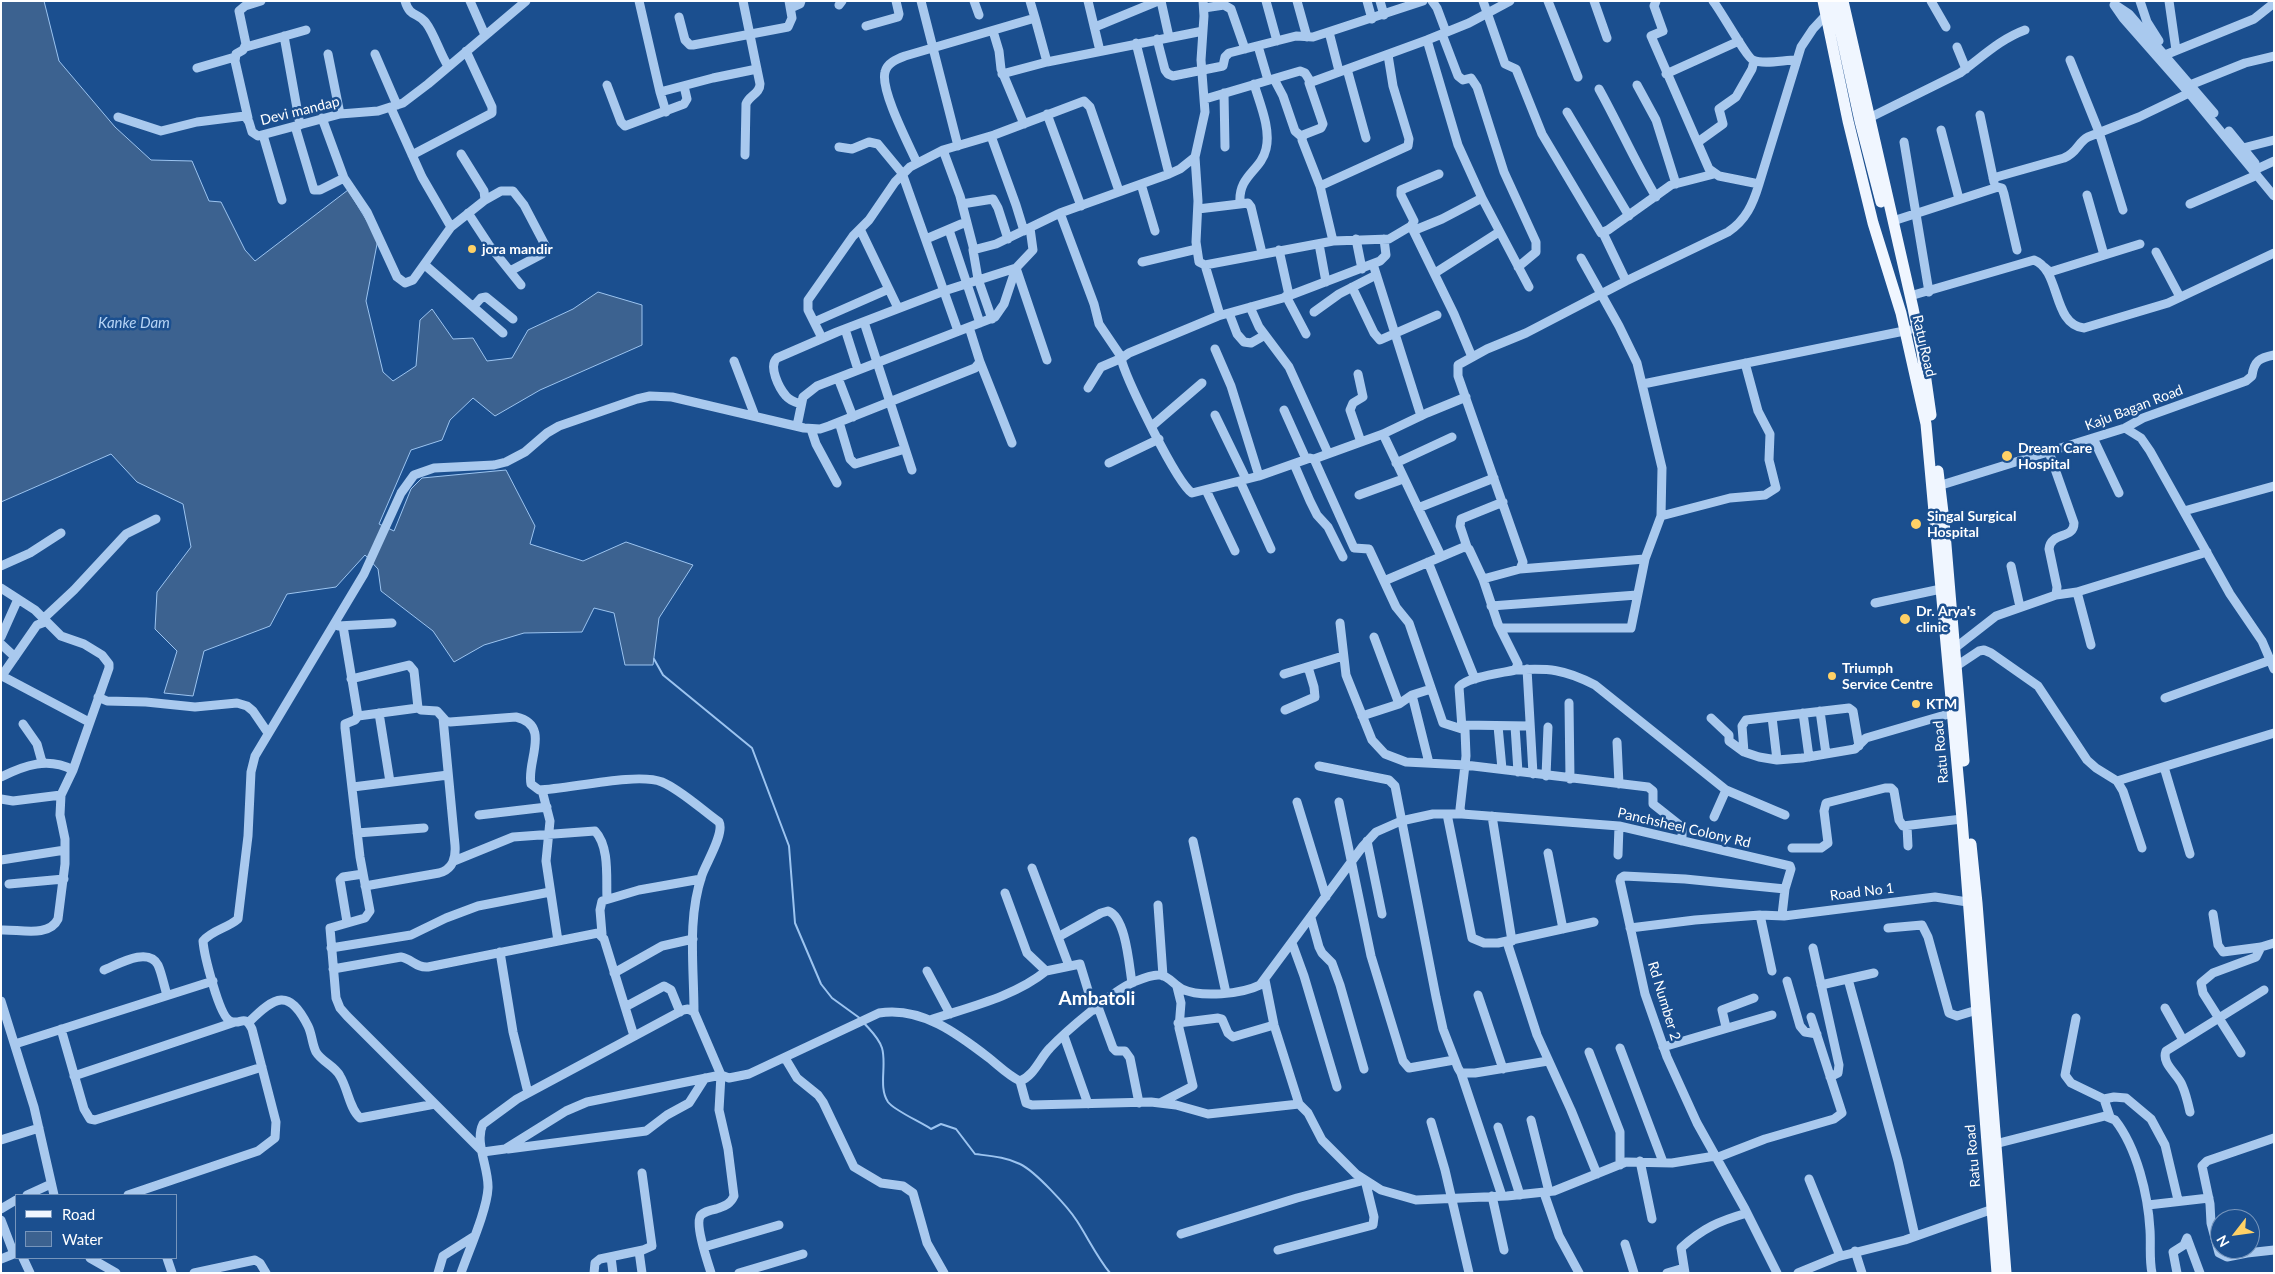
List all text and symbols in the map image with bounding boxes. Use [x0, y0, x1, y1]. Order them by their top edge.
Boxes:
street label: Devi mandap [259, 93, 341, 129]
place label: jora mandir [482, 241, 553, 257]
marker: jora mandir [466, 243, 478, 255]
street label: Ratu Road [1909, 313, 1939, 379]
water label: Kanke Dam [98, 314, 170, 332]
street label: Kaju Bagan Road [2083, 382, 2185, 434]
place label: Dream Care Hospital [2018, 440, 2092, 472]
marker: Dream Care Hospital [2000, 449, 2014, 463]
place label: Singal Surgical Hospital [1927, 508, 2016, 540]
marker: Singal Surgical Hospital [1909, 517, 1923, 531]
place label: Dr. Arya's clinic [1916, 603, 1976, 636]
marker: Dr. Arya's clinic [1898, 612, 1912, 626]
place label: Triumph Service Centre [1842, 660, 1933, 692]
marker: Triumph Service Centre [1826, 670, 1838, 682]
place label: KTM [1926, 696, 1957, 712]
marker: KTM [1910, 698, 1922, 710]
street label: Ratu Road [1930, 720, 1952, 784]
street label: Panchsheel Colony Rd [1616, 805, 1752, 851]
street label: Road No 1 [1829, 880, 1895, 904]
street label: Rd Number 2 [1644, 959, 1684, 1043]
district label: Ambatoli [1059, 988, 1135, 1010]
street label: Ratu Road [1962, 1124, 1984, 1188]
legend [15, 1194, 178, 1259]
text: Road [62, 1205, 95, 1223]
north arrow [2210, 1209, 2260, 1259]
text: Water [62, 1230, 103, 1248]
text: N [2212, 1232, 2233, 1250]

